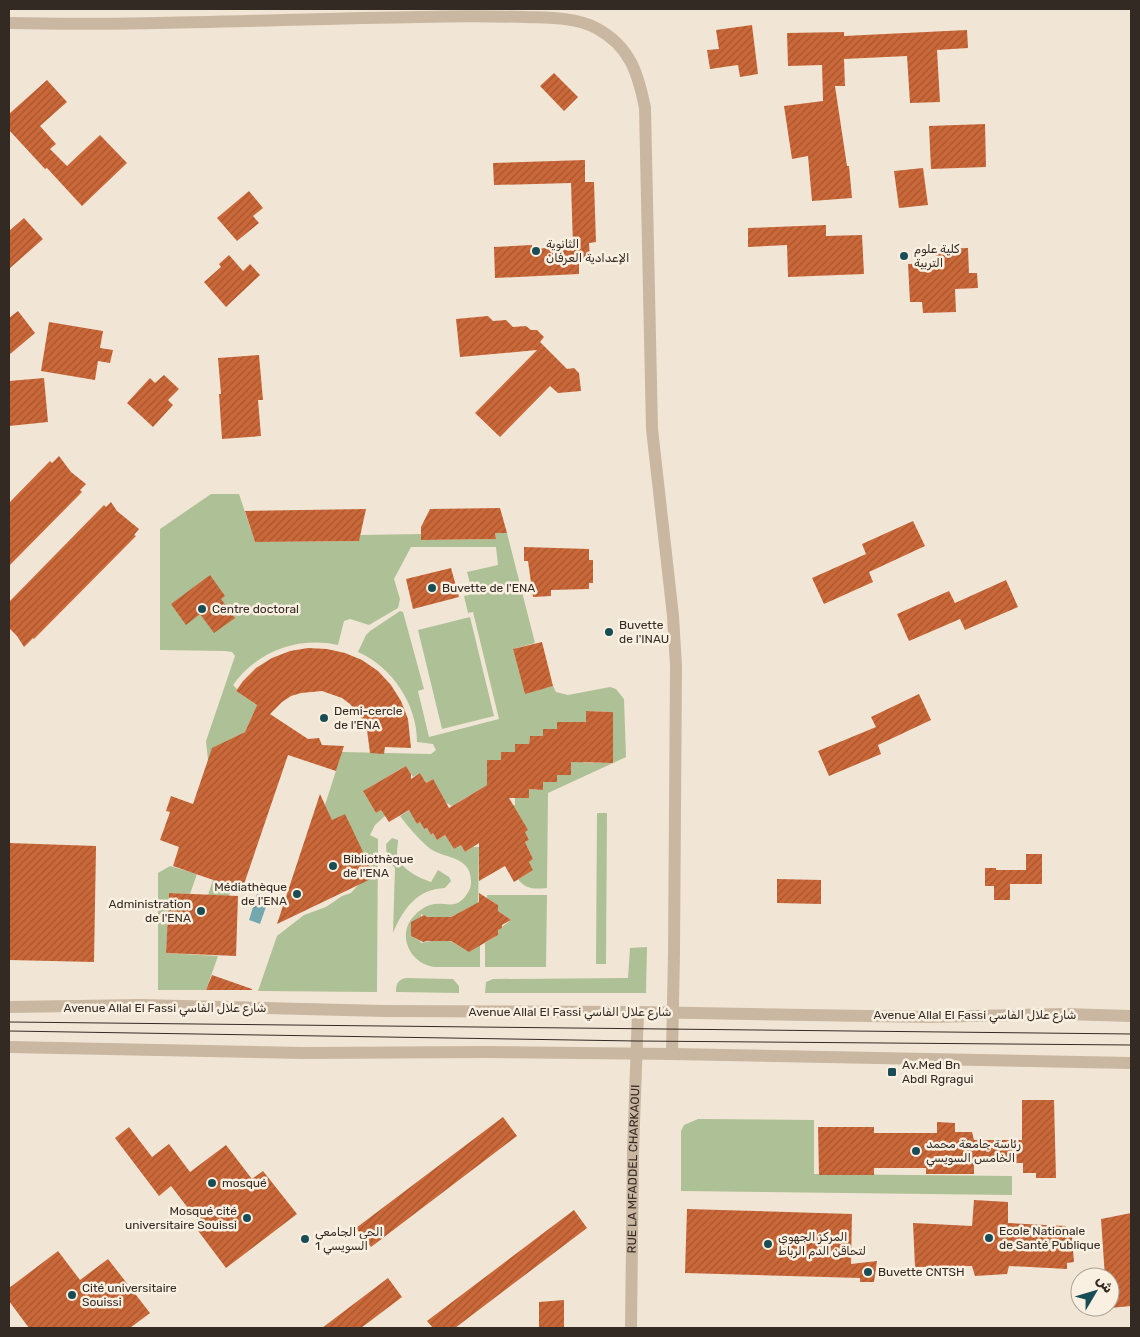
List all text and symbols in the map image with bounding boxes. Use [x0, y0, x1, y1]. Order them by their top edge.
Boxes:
place label: الثانوية الإعدادية العرفان [546, 237, 629, 266]
place label: كلية علوم التربية [914, 242, 960, 271]
marker: الثانوية الإعدادية العرفان [530, 245, 542, 257]
marker: كلية علوم التربية [898, 250, 910, 262]
place label: Buvette de l'ENA [442, 581, 535, 595]
marker: Buvette de l'ENA [426, 582, 438, 594]
place label: Centre doctoral [212, 602, 299, 616]
marker: Centre doctoral [196, 603, 208, 615]
place label: Buvette de l'INAU [619, 618, 669, 646]
marker: Buvette de l'INAU [603, 626, 615, 638]
place label: Demi-cercle de l'ENA [334, 704, 403, 732]
marker: Demi-cercle de l'ENA [318, 712, 330, 724]
place label: Bibliothèque de l'ENA [343, 852, 414, 880]
marker: Bibliothèque de l'ENA [327, 860, 339, 872]
place label: Médiathèque de l'ENA [214, 880, 287, 908]
marker: Médiathèque de l'ENA [291, 888, 303, 900]
place label: Administration de l'ENA [109, 897, 191, 925]
marker: Administration de l'ENA [195, 905, 207, 917]
street label: Avenue Allal El Fassi شارع علال الفاسي [63, 1001, 267, 1017]
street label: Avenue Allal El Fassi شارع علال الفاسي [468, 1005, 672, 1021]
street label: Avenue Allal El Fassi شارع علال الفاسي [873, 1008, 1077, 1024]
place label: Av.Med Bn Abdl Rgragui [902, 1058, 974, 1086]
marker: Av.Med Bn Abdl Rgragui [886, 1066, 898, 1078]
street label: RUE LA MFADDEL CHARKAOUI [625, 1084, 642, 1253]
place label: رئاسة جامعة محمد الخامس السويسي [926, 1137, 1021, 1167]
marker: رئاسة جامعة محمد الخامس السويسي [910, 1145, 922, 1157]
place label: mosqué [222, 1176, 267, 1190]
marker: mosqué [206, 1177, 218, 1189]
place label: Mosqué cité universitaire Souissi [125, 1204, 237, 1232]
marker: Mosqué cité universitaire Souissi [241, 1212, 253, 1224]
place label: Ecole Nationale de Santé Publique [999, 1224, 1101, 1252]
place label: الحي الجامعي السويسي 1 [315, 1225, 383, 1255]
place label: المركز الجهوي لتحاقن الدم الرباط [778, 1230, 866, 1260]
marker: Ecole Nationale de Santé Publique [983, 1232, 995, 1244]
marker: الحي الجامعي السويسي 1 [299, 1233, 311, 1245]
marker: المركز الجهوي لتحاقن الدم الرباط [762, 1238, 774, 1250]
place label: Buvette CNTSH [878, 1265, 965, 1279]
marker: Buvette CNTSH [862, 1266, 874, 1278]
north arrow [1070, 1267, 1120, 1317]
text: ش [1093, 1272, 1117, 1297]
place label: Cité universitaire Souissi [82, 1281, 177, 1309]
marker: Cité universitaire Souissi [66, 1289, 78, 1301]

